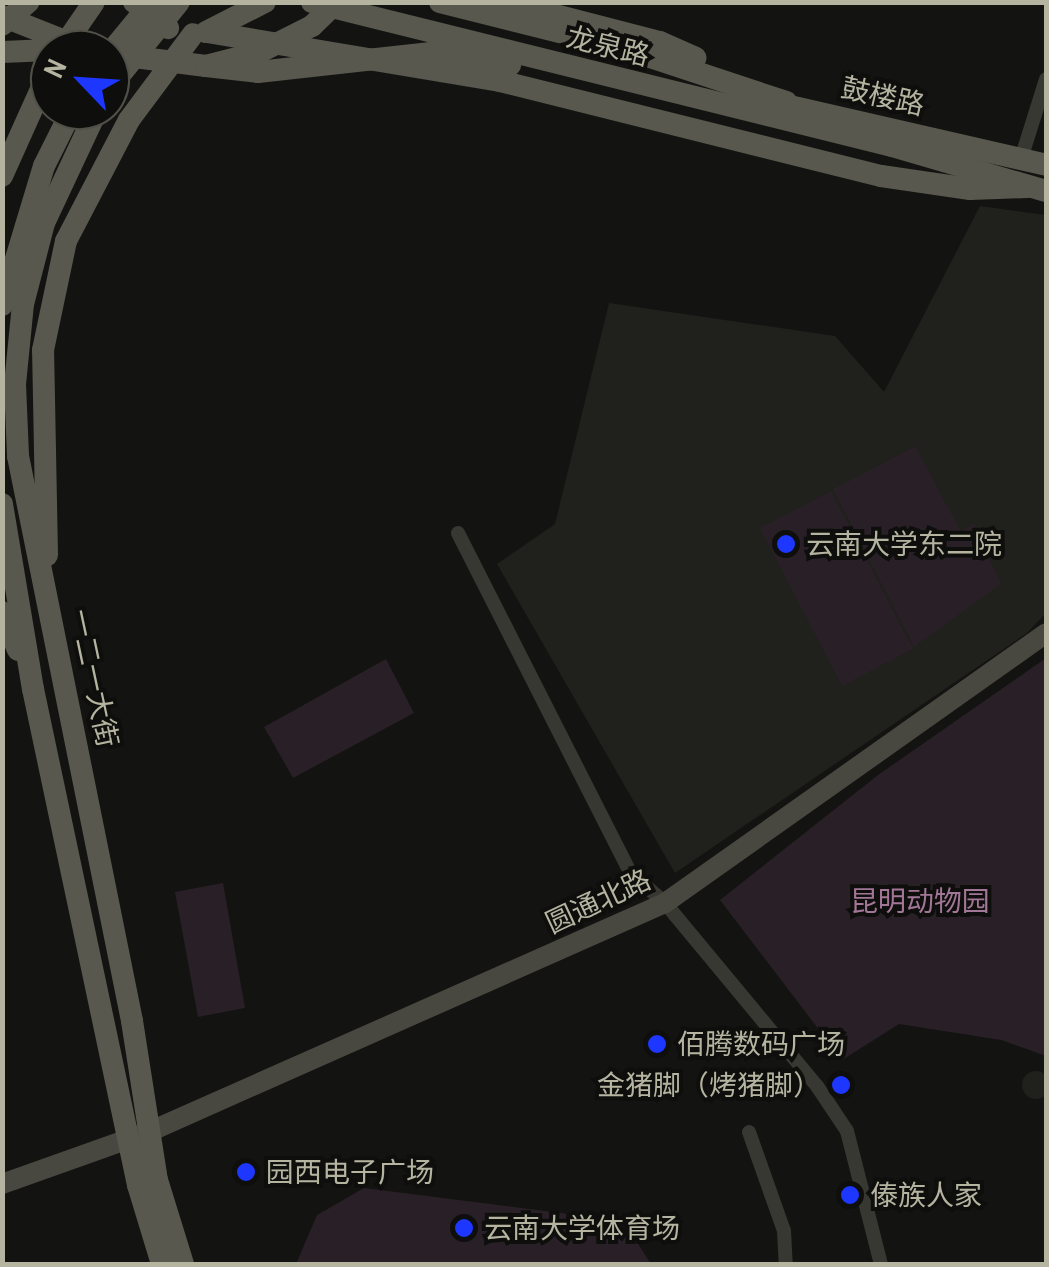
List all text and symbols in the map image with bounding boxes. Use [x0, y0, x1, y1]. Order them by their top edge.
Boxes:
street label: 龙泉路 [563, 20, 653, 72]
north arrow [30, 30, 130, 130]
text: N [34, 53, 75, 84]
street label: 鼓楼路 [838, 70, 928, 122]
place label: 云南大学东二院 [806, 527, 1002, 561]
marker: 云南大学东二院 [775, 533, 797, 555]
street label: 一二一大街 [63, 606, 125, 750]
street label: 圆通北路 [540, 862, 656, 940]
park label: 昆明动物园 [850, 884, 990, 918]
place label: 佰腾数码广场 [677, 1027, 845, 1061]
marker: 佰腾数码广场 [646, 1033, 668, 1055]
place label: 金猪脚（烤猪脚） [597, 1068, 821, 1102]
marker: 金猪脚（烤猪脚） [830, 1074, 852, 1096]
place label: 园西电子广场 [266, 1155, 434, 1189]
marker: 园西电子广场 [235, 1161, 257, 1183]
place label: 傣族人家 [870, 1178, 982, 1212]
marker: 傣族人家 [839, 1184, 861, 1206]
place label: 云南大学体育场 [484, 1211, 680, 1245]
marker: 云南大学体育场 [453, 1217, 475, 1239]

